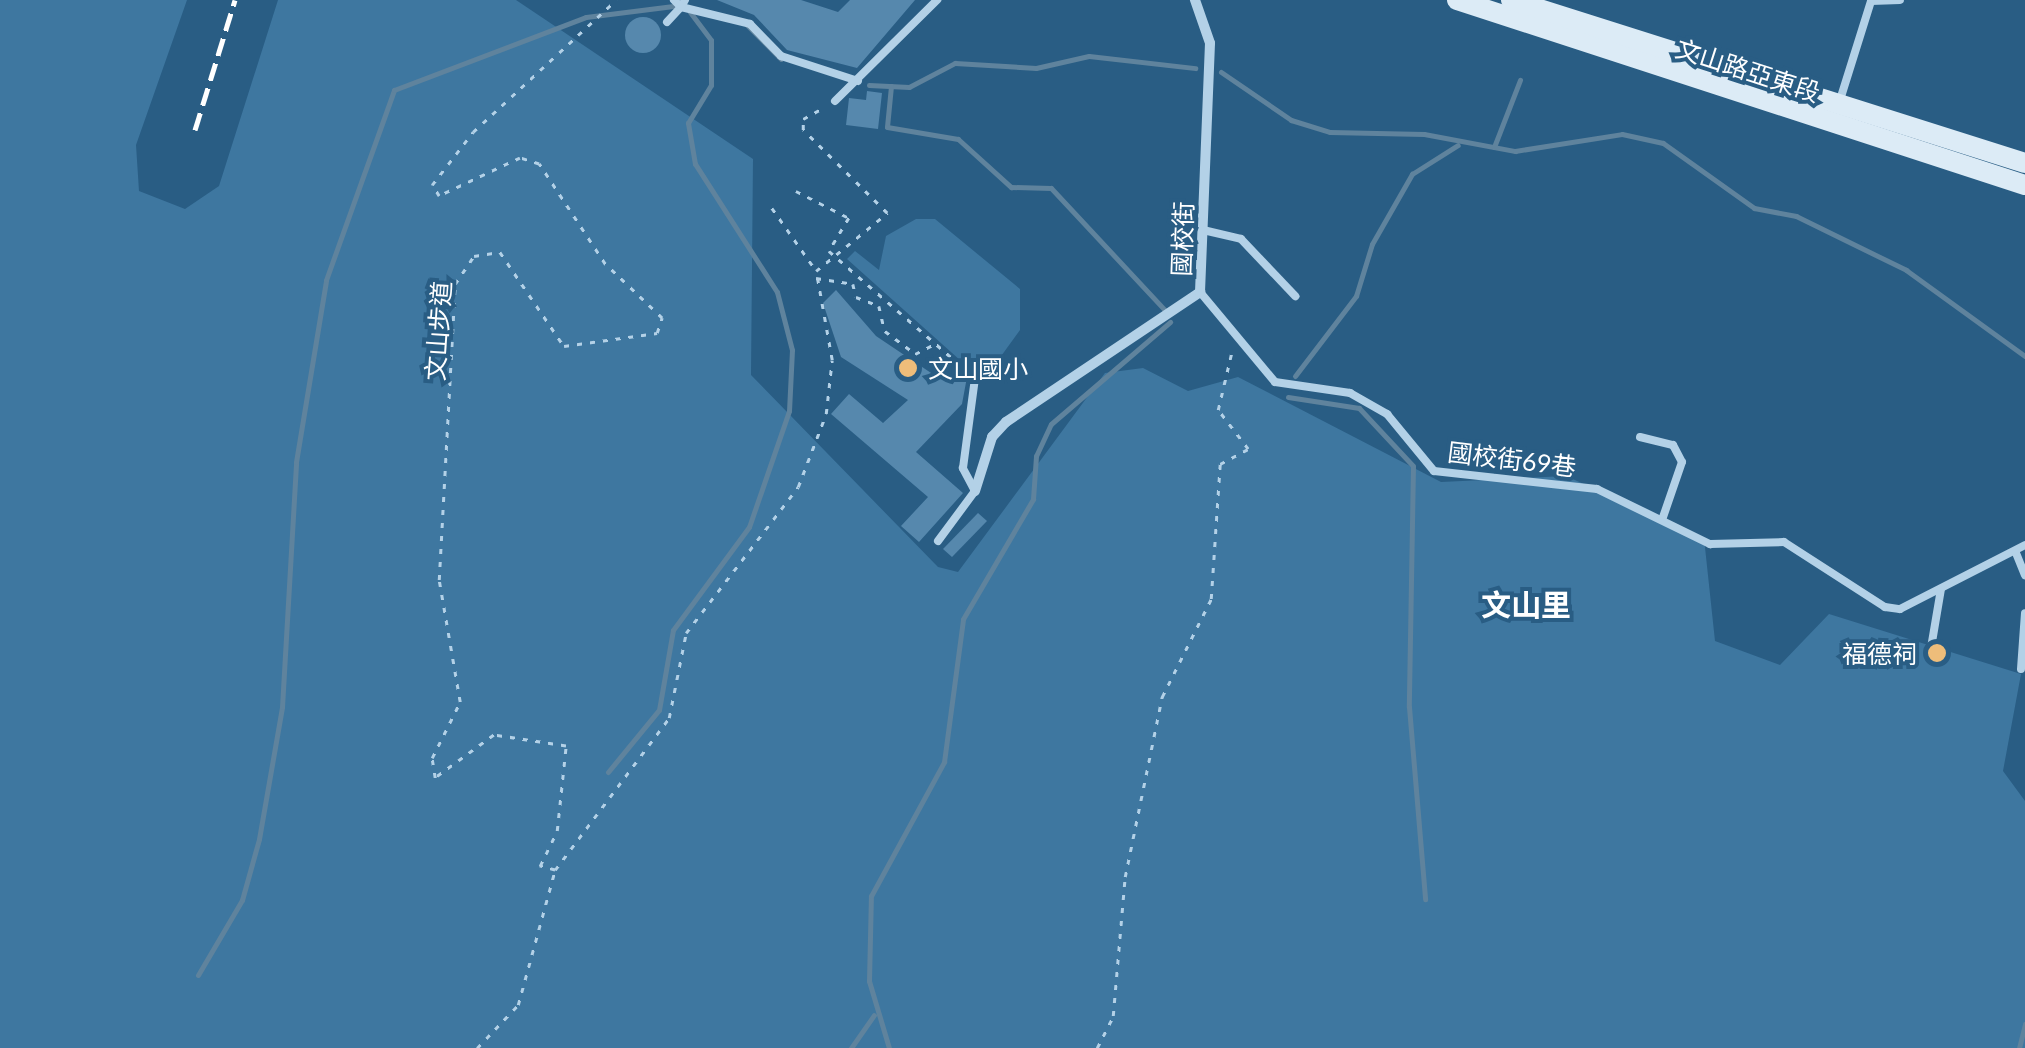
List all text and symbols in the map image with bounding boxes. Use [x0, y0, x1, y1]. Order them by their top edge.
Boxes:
street label: 文山路亞東段 [1672, 33, 1824, 107]
street label: 國校街 [1166, 201, 1198, 277]
street label: 文山步道 [420, 280, 456, 382]
place label: 文山國小 [928, 353, 1028, 383]
marker: 文山國小 [897, 357, 919, 379]
street label: 國校街69巷 [1446, 436, 1578, 482]
district label: 文山里 [1481, 586, 1571, 622]
place label: 福德祠 [1842, 638, 1917, 668]
marker: 福德祠 [1926, 642, 1948, 664]

